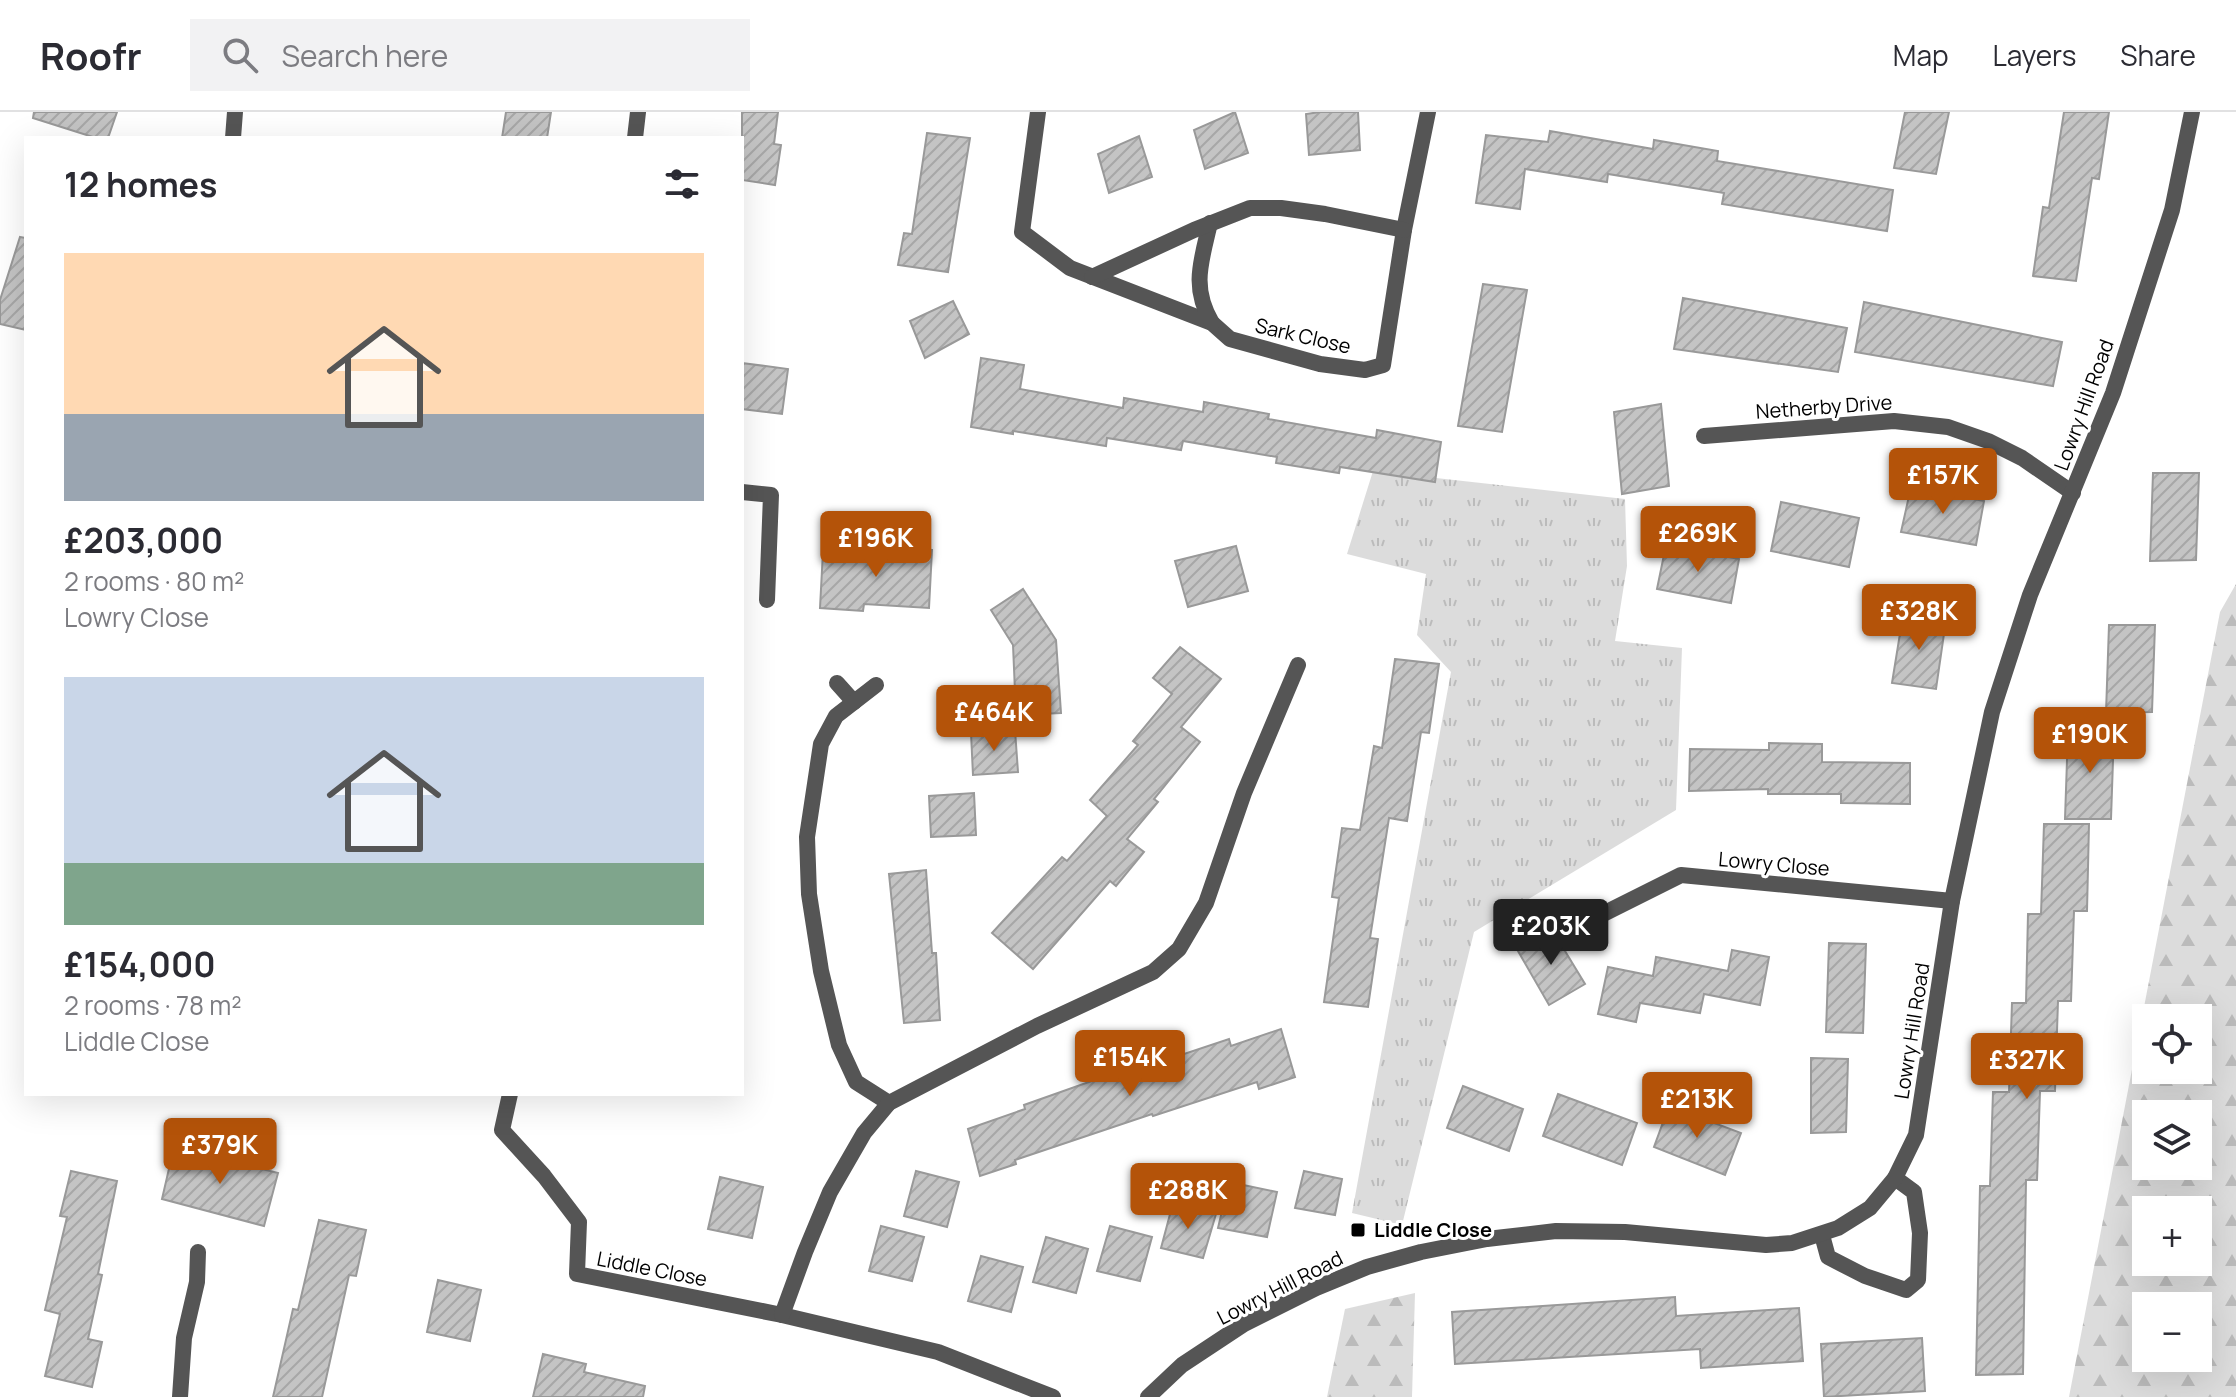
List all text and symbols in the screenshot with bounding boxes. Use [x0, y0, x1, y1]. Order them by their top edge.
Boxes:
search box [190, 19, 750, 91]
text: Roofr [40, 29, 142, 81]
icon: search [218, 33, 262, 77]
text: Search here [282, 35, 448, 76]
text: Map [1893, 36, 1949, 74]
text: Layers [1993, 36, 2076, 74]
text: Share [2120, 36, 2196, 74]
text: 12 homes [64, 161, 217, 207]
icon: filters [660, 162, 704, 206]
icon: home [312, 305, 456, 449]
street label: Sark Close [1253, 311, 1354, 360]
street label: Lowry Hill Road [2047, 336, 2120, 474]
street label: Netherby Drive [1755, 388, 1893, 425]
pin: £157K [1887, 448, 1999, 516]
text: £157K [1907, 456, 1979, 492]
pin: £269K [1642, 506, 1754, 574]
pin: £196K [820, 511, 932, 579]
text: £269K [1659, 514, 1737, 550]
text: £203,000 [64, 517, 223, 563]
text: £196K [838, 519, 914, 555]
text: 2 rooms · 80 m² [64, 563, 244, 599]
pin: £328K [1863, 584, 1975, 652]
text: £328K [1880, 592, 1958, 628]
text: Lowry Close [64, 599, 209, 635]
pin: £464K [938, 685, 1050, 753]
text: £464K [954, 693, 1034, 729]
pin: £190K [2034, 707, 2146, 775]
text: £190K [2052, 715, 2128, 751]
icon: home [312, 729, 456, 873]
street label: Lowry Close [1717, 845, 1831, 882]
pin: £203K [1495, 899, 1607, 967]
text: £203K [1511, 907, 1591, 943]
text: £154,000 [64, 941, 216, 987]
street label: Lowry Hill Road [1887, 961, 1936, 1101]
text: 2 rooms · 78 m² [64, 987, 242, 1023]
map controls [2132, 1004, 2212, 1372]
button: locate [2132, 1004, 2212, 1084]
text: Liddle Close [64, 1023, 209, 1059]
pin: £154K [1074, 1030, 1186, 1098]
pin: £327K [1971, 1033, 2083, 1101]
text: £154K [1093, 1038, 1167, 1074]
text: £327K [1989, 1041, 2065, 1077]
pin: £213K [1641, 1072, 1753, 1140]
text: £213K [1660, 1080, 1734, 1116]
button: layers [2132, 1100, 2212, 1180]
pin: £379K [164, 1118, 276, 1186]
text: £379K [182, 1126, 258, 1162]
pin: £288K [1132, 1163, 1244, 1231]
text: £288K [1148, 1171, 1228, 1207]
button: + [2132, 1196, 2212, 1276]
place label: Liddle Close [1374, 1216, 1492, 1243]
marker: Liddle Close [1349, 1221, 1367, 1239]
street label: Lowry Hill Road [1212, 1244, 1347, 1331]
street label: Liddle Close [595, 1245, 710, 1292]
button: − [2132, 1292, 2212, 1372]

